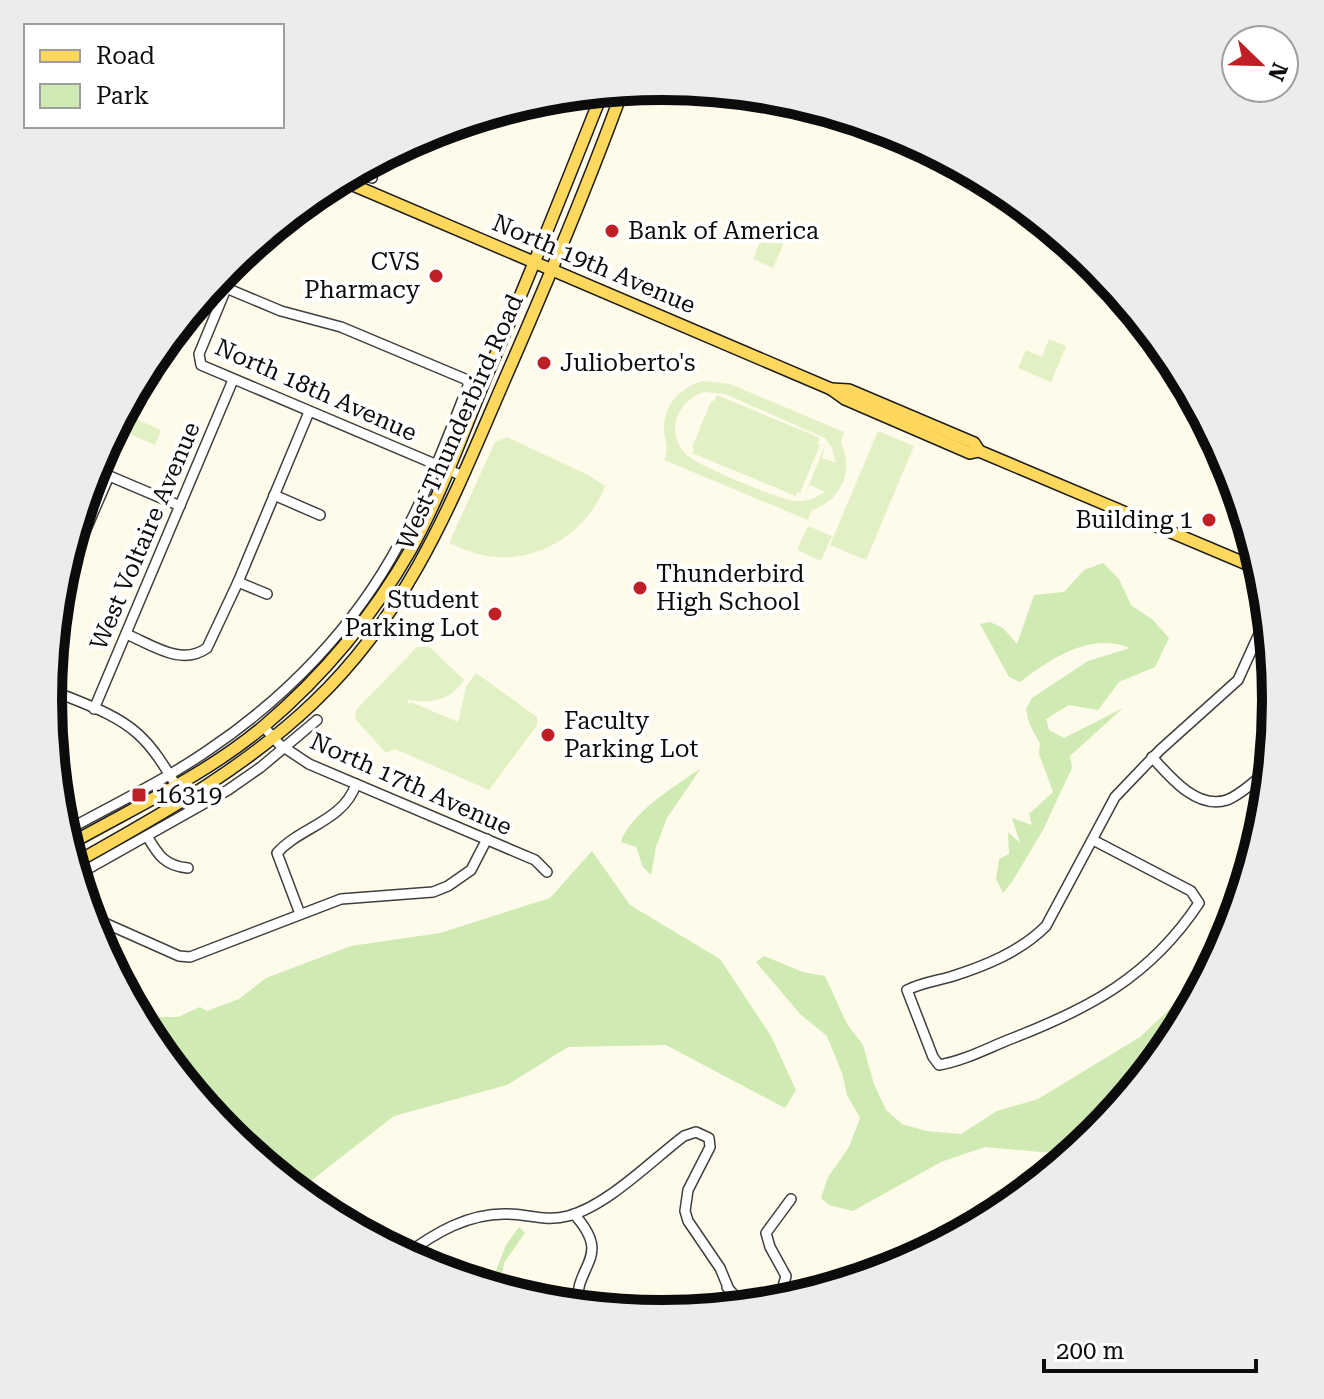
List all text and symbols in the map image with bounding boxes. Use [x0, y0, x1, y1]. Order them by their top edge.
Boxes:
legend [24, 24, 284, 128]
north arrow [1220, 24, 1300, 104]
text: Road [96, 42, 155, 70]
text: N [1263, 59, 1293, 84]
text: Park [96, 82, 149, 110]
street label: North 19th Avenue [488, 209, 700, 319]
place label: Bank of America [628, 217, 819, 245]
marker: Bank of America [603, 222, 621, 240]
place label: CVS Pharmacy [304, 248, 421, 304]
marker: CVS Pharmacy [427, 267, 445, 285]
street label: West Thunderbird Road [391, 290, 529, 554]
street label: North 18th Avenue [211, 333, 421, 447]
place label: Julioberto's [560, 349, 695, 377]
marker: Julioberto's [535, 354, 553, 372]
street label: West Voltaire Avenue [84, 418, 206, 654]
place label: Building 1 [1075, 506, 1193, 534]
marker: Building 1 [1200, 511, 1218, 529]
place label: Thunderbird High School [656, 560, 804, 616]
marker: Thunderbird High School [631, 579, 649, 597]
place label: Student Parking Lot [345, 586, 479, 642]
marker: Student Parking Lot [486, 605, 504, 623]
place label: Faculty Parking Lot [564, 707, 698, 763]
marker: Faculty Parking Lot [539, 726, 557, 744]
street label: North 17th Avenue [306, 727, 516, 841]
place label: 16319 [155, 781, 222, 809]
marker: 16319 [130, 786, 148, 804]
scale bar [1044, 1323, 1256, 1373]
text: 200 m [1056, 1337, 1124, 1365]

